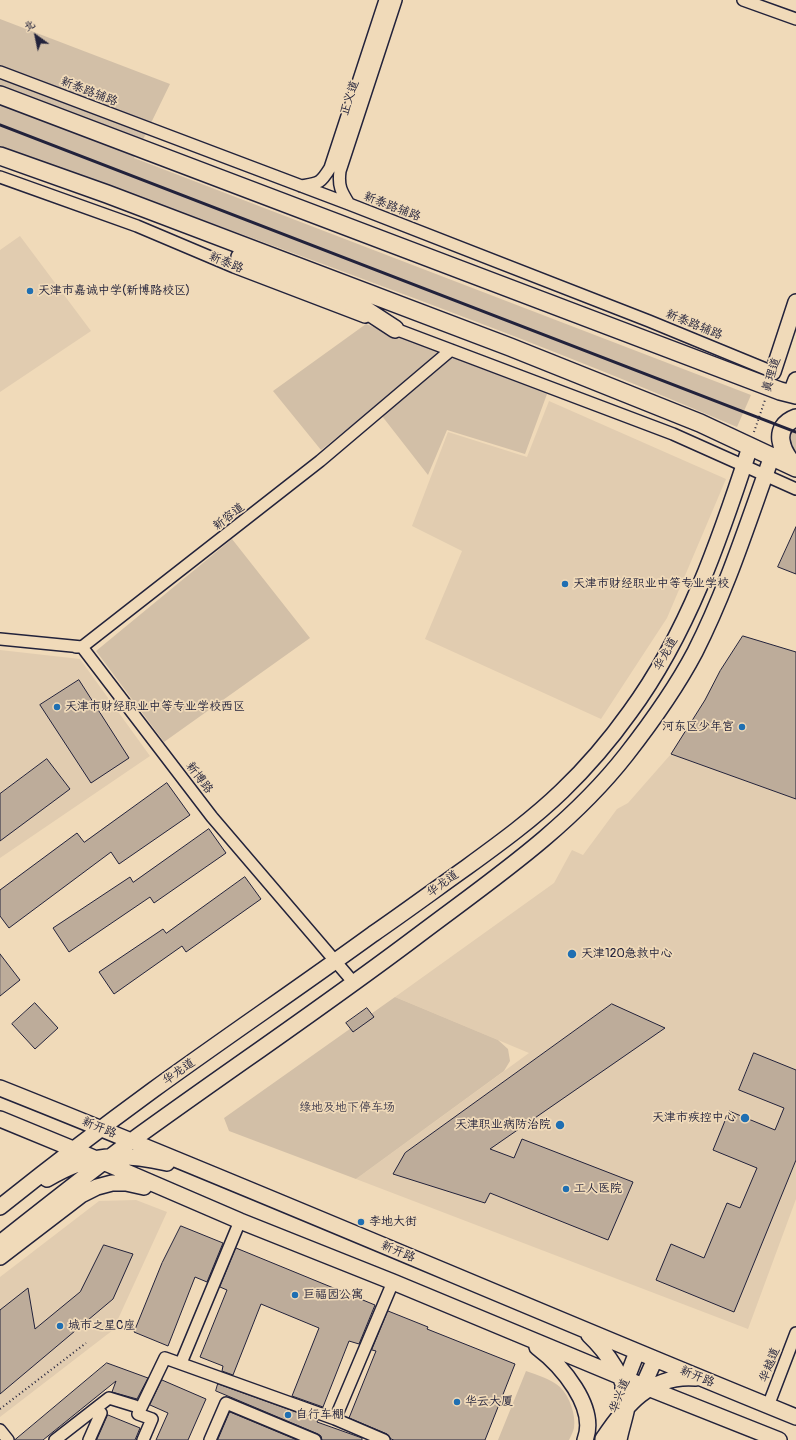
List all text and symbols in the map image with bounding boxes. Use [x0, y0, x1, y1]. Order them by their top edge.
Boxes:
north arrow [16, 16, 56, 56]
text: 北 [21, 17, 37, 34]
street label: 新泰路辅路 [58, 75, 120, 109]
street label: 正义道 [338, 79, 362, 117]
street label: 新泰路辅路 [361, 190, 423, 224]
street label: 新泰路 [207, 250, 245, 276]
place label: 天津市嘉诚中学(新博路校区) [38, 284, 190, 298]
marker: 天津市嘉诚中学(新博路校区) [25, 286, 35, 296]
street label: 新泰路辅路 [663, 307, 725, 343]
street label: 真理道 [760, 356, 784, 394]
street label: 新容道 [210, 500, 248, 534]
place label: 天津市财经职业中等专业学校 [573, 577, 729, 591]
marker: 天津市财经职业中等专业学校 [560, 579, 570, 589]
street label: 华龙道 [651, 635, 681, 673]
place label: 天津市财经职业中等专业学校西区 [65, 700, 245, 714]
marker: 天津市财经职业中等专业学校西区 [52, 702, 62, 712]
place label: 河东区少年宫 [662, 720, 734, 734]
marker: 河东区少年宫 [737, 722, 747, 732]
street label: 新博路 [182, 759, 216, 797]
street label: 华龙道 [424, 868, 462, 900]
place label: 天津120急救中心 [581, 947, 673, 961]
marker: 天津120急救中心 [566, 948, 578, 960]
street label: 华龙道 [160, 1056, 198, 1088]
park label: 绿地及地下停车场 [299, 1101, 395, 1115]
place label: 天津市疾控中心 [652, 1111, 736, 1125]
marker: 天津市疾控中心 [739, 1112, 751, 1124]
street label: 新开路 [80, 1115, 118, 1141]
place label: 天津职业病防治院 [455, 1118, 551, 1132]
marker: 天津职业病防治院 [554, 1119, 566, 1131]
place label: 工人医院 [574, 1182, 622, 1196]
marker: 工人医院 [561, 1184, 571, 1194]
place label: 李地大街 [369, 1215, 417, 1229]
marker: 李地大街 [356, 1217, 366, 1227]
street label: 新开路 [379, 1238, 417, 1266]
place label: 巨福园公寓 [303, 1288, 363, 1302]
marker: 巨福园公寓 [290, 1290, 300, 1300]
place label: 城市之星C座 [68, 1319, 135, 1333]
marker: 城市之星C座 [55, 1321, 65, 1331]
street label: 华越道 [757, 1346, 783, 1384]
street label: 新开路 [678, 1364, 716, 1390]
street label: 华兴道 [607, 1377, 633, 1415]
place label: 华云大厦 [465, 1395, 513, 1409]
marker: 华云大厦 [452, 1397, 462, 1407]
place label: 自行车棚 [296, 1408, 344, 1422]
marker: 自行车棚 [283, 1410, 293, 1420]

